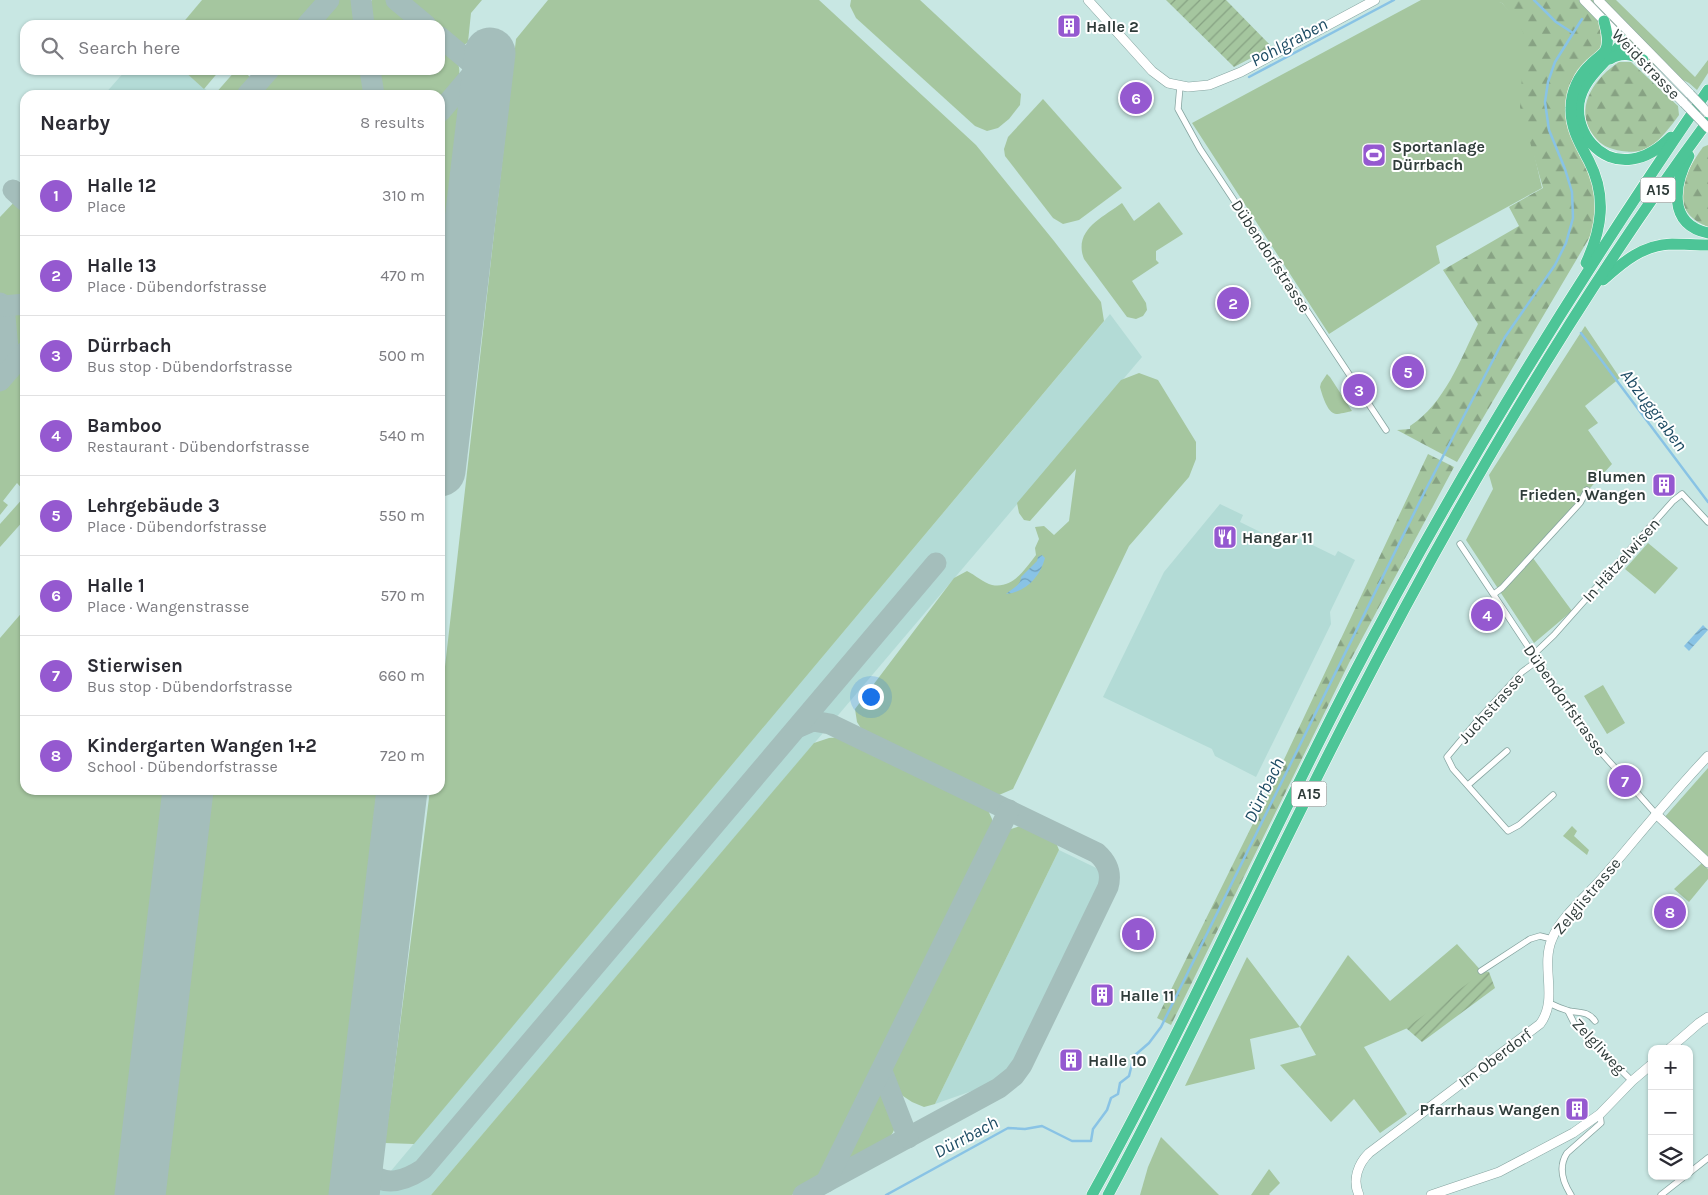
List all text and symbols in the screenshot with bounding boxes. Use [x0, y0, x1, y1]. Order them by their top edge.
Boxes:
building icon: Halle 2 [1056, 13, 1082, 39]
water label: Pohlgraben [1247, 13, 1331, 71]
place label: Halle 2 [1086, 17, 1139, 36]
search box [20, 20, 445, 75]
street label: Weidstrasse [1608, 25, 1684, 103]
icon: search [38, 34, 66, 62]
text: Search here [78, 37, 180, 59]
pin: 6 [1120, 79, 1152, 117]
text: Nearby [40, 111, 110, 135]
text: 8 results [360, 113, 425, 132]
place label: Sportanlage Dürrbach [1392, 137, 1485, 174]
sports icon: Sportanlage Dürrbach [1361, 142, 1387, 168]
text: Halle 12 [87, 175, 156, 197]
road number: A15 [1640, 178, 1676, 202]
text: 1 [53, 186, 59, 205]
text: 310 m [382, 186, 425, 205]
street label: Dübendorfstrasse [1227, 196, 1315, 316]
text: Place [87, 197, 126, 216]
text: Halle 13 [87, 255, 157, 277]
text: 2 [51, 266, 61, 285]
text: 470 m [380, 266, 425, 285]
text: Place · Dübendorfstrasse [87, 277, 267, 296]
pin: 2 [1217, 284, 1249, 322]
text: Dürrbach [87, 335, 172, 357]
text: 3 [51, 346, 61, 365]
text: 500 m [378, 346, 425, 365]
pin: 5 [1392, 353, 1424, 391]
text: Bus stop · Dübendorfstrasse [87, 357, 293, 376]
water label: Abzuggraben [1616, 364, 1692, 456]
pin: 3 [1343, 371, 1375, 409]
text: Bamboo [87, 415, 162, 437]
text: 4 [51, 426, 61, 445]
text: 540 m [379, 426, 425, 445]
text: Restaurant · Dübendorfstrasse [87, 437, 309, 456]
place label: Blumen Frieden, Wangen [1519, 467, 1646, 504]
building icon: Blumen Frieden, Wangen [1651, 472, 1677, 498]
text: Lehrgebäude 3 [87, 495, 220, 517]
text: 5 [51, 506, 61, 525]
text: 550 m [379, 506, 425, 525]
street label: In Hätzelwisen [1578, 514, 1664, 606]
text: Place · Dübendorfstrasse [87, 517, 267, 536]
restaurant icon: Hangar 11 [1212, 524, 1238, 550]
place label: Hangar 11 [1242, 528, 1313, 547]
text: Halle 1 [87, 575, 145, 597]
text: 6 [51, 586, 61, 605]
text: 570 m [380, 586, 425, 605]
pin: 4 [1471, 596, 1503, 634]
text: Place · Wangenstrasse [87, 597, 249, 616]
street label: Dübendorfstrasse [1520, 641, 1610, 759]
text: Stierwisen [87, 655, 183, 677]
text: 7 [52, 666, 60, 685]
text: 660 m [378, 666, 425, 685]
street label: Juchstrasse [1454, 669, 1528, 747]
text: Bus stop · Dübendorfstrasse [87, 677, 293, 696]
your location [858, 684, 884, 710]
text: Kindergarten Wangen 1+2 [87, 735, 317, 757]
text: 8 [51, 746, 61, 765]
text: 720 m [380, 746, 425, 765]
water label: Dürrbach [1239, 754, 1289, 826]
text: School · Dübendorfstrasse [87, 757, 278, 776]
pin: 7 [1609, 762, 1641, 800]
road number: A15 [1292, 782, 1326, 806]
street label: Zelglistrasse [1549, 854, 1625, 938]
pin: 8 [1654, 893, 1686, 931]
pin: 1 [1122, 915, 1154, 953]
building icon: Halle 11 [1089, 982, 1115, 1008]
place label: Halle 11 [1120, 986, 1174, 1005]
street label: Zelgliweg [1568, 1014, 1630, 1078]
street label: Im Oberdorf [1455, 1024, 1536, 1092]
map controls [1648, 1045, 1693, 1180]
button: + [1648, 1045, 1693, 1090]
building icon: Halle 10 [1058, 1047, 1084, 1073]
place label: Halle 10 [1088, 1051, 1147, 1070]
button: − [1648, 1090, 1693, 1135]
building icon: Pfarrhaus Wangen [1564, 1096, 1590, 1122]
place label: Pfarrhaus Wangen [1419, 1100, 1560, 1119]
water label: Dürrbach [930, 1111, 1002, 1163]
button: layers [1648, 1135, 1693, 1180]

